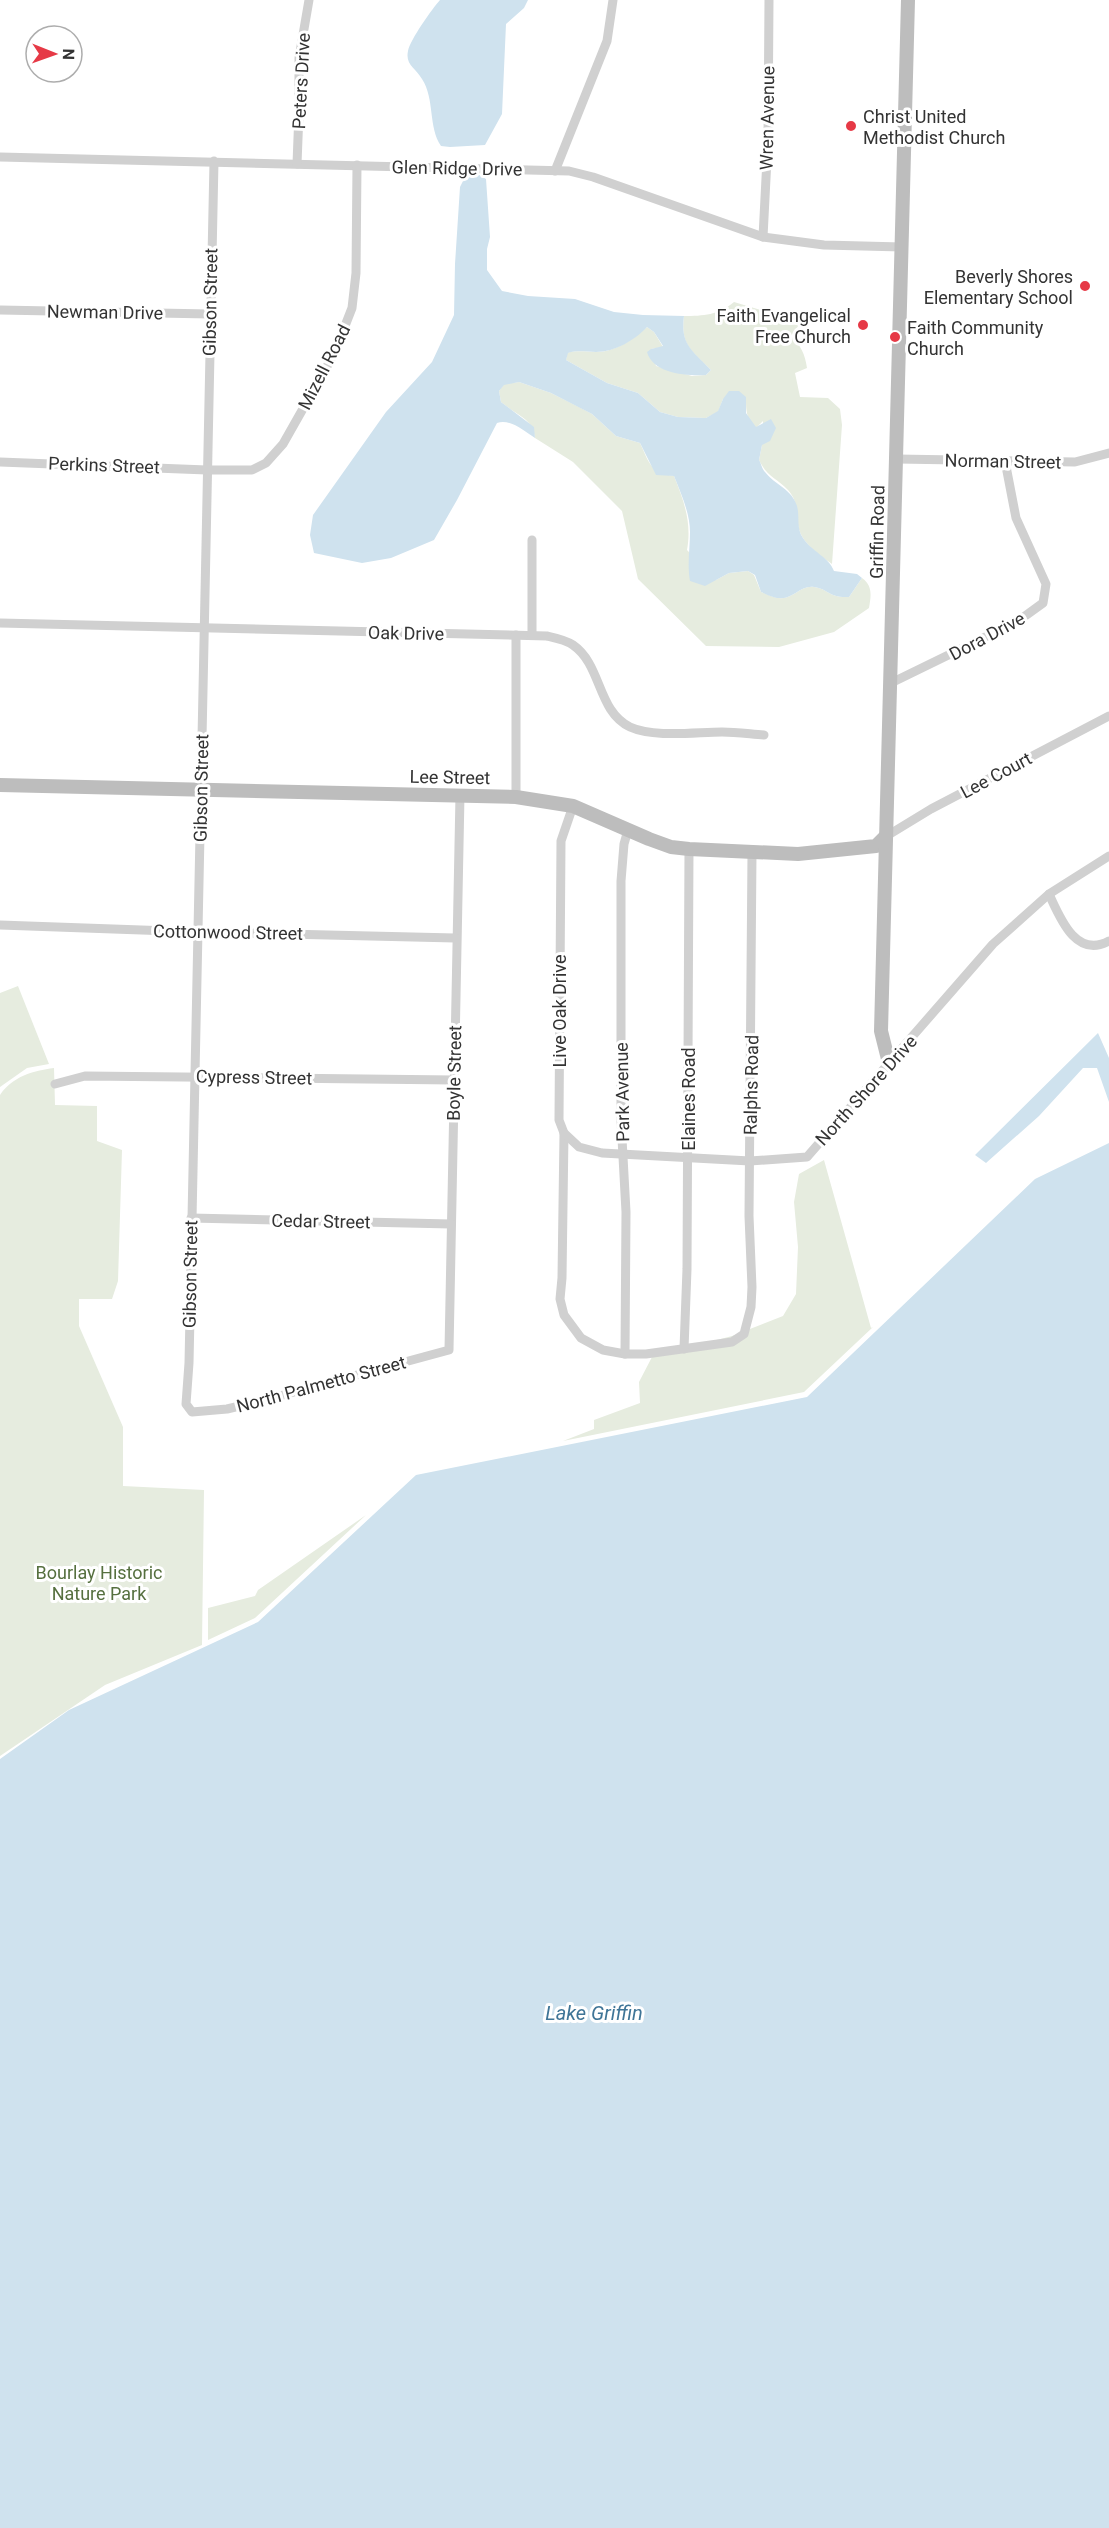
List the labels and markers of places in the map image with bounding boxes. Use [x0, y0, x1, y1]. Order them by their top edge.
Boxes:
place label: Christ United Methodist Church [863, 106, 1005, 148]
marker: Christ United Methodist Church [844, 119, 858, 133]
place label: Beverly Shores Elementary School [924, 266, 1073, 308]
marker: Beverly Shores Elementary School [1078, 279, 1092, 293]
place label: Faith Evangelical Free Church [717, 305, 851, 347]
place label: Faith Community Church [907, 317, 1044, 359]
marker: Faith Evangelical Free Church [856, 318, 870, 332]
marker: Faith Community Church [888, 330, 902, 344]

